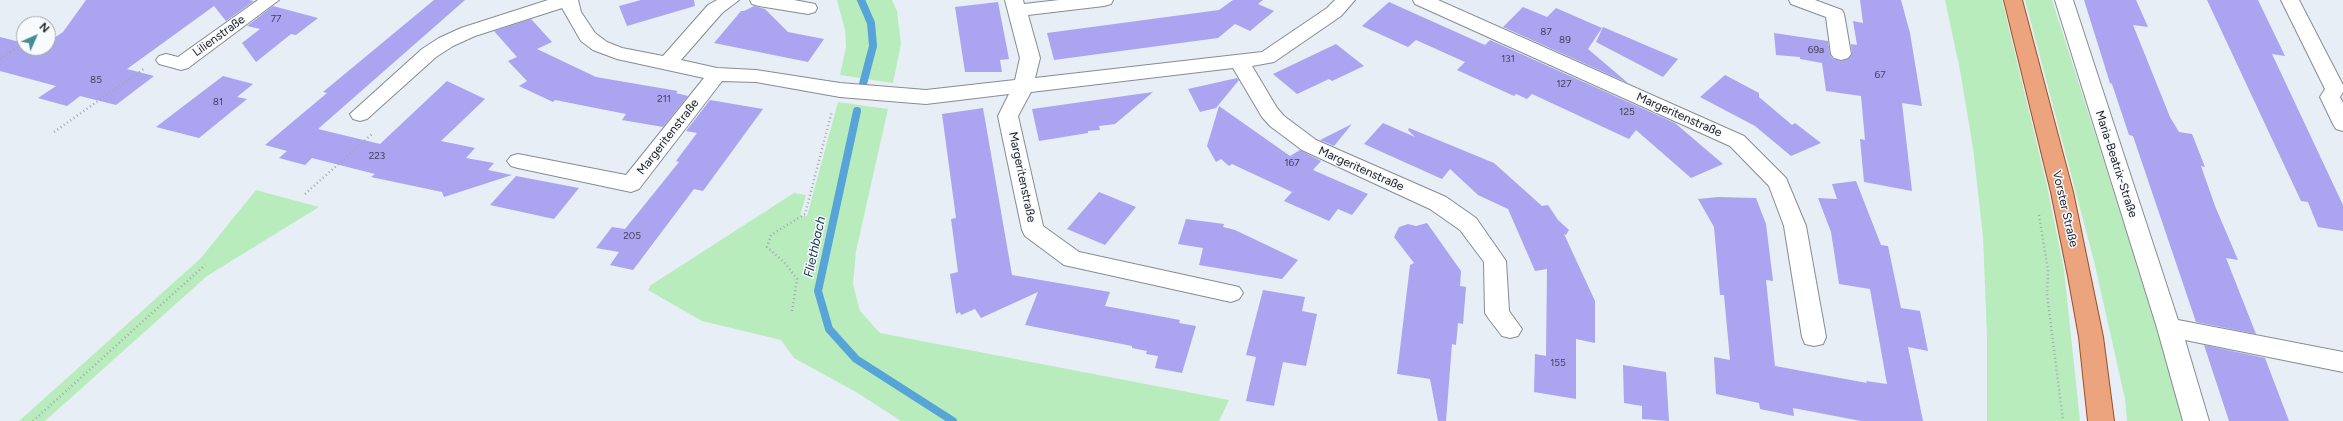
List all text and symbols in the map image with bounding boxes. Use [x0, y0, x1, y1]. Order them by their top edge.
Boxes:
street label: Lilienstraße [190, 12, 248, 60]
house number: 77 [271, 13, 281, 25]
north arrow [16, 16, 56, 56]
text: N [37, 20, 52, 35]
house number: 87 [1540, 26, 1552, 38]
house number: 89 [1559, 34, 1571, 46]
house number: 69a [1808, 44, 1824, 56]
house number: 131 [1501, 53, 1515, 65]
house number: 67 [1874, 69, 1886, 81]
house number: 85 [90, 74, 102, 86]
house number: 127 [1556, 78, 1572, 90]
street label: Margeritenstraße [1634, 90, 1724, 140]
house number: 211 [657, 93, 671, 105]
house number: 81 [213, 96, 223, 108]
street label: Margeritenstraße [634, 96, 702, 178]
house number: 125 [1619, 106, 1635, 118]
street label: Maria-Beatrix-Straße [2092, 109, 2140, 219]
street label: Margeritenstraße [1005, 130, 1039, 224]
street label: Margeritenstraße [1316, 144, 1406, 194]
house number: 223 [369, 150, 385, 162]
house number: 167 [1284, 157, 1300, 169]
street label: Vorster Straße [2049, 169, 2081, 249]
water label: Fliethbach [801, 215, 829, 279]
house number: 205 [623, 230, 641, 242]
house number: 155 [1550, 357, 1566, 369]

